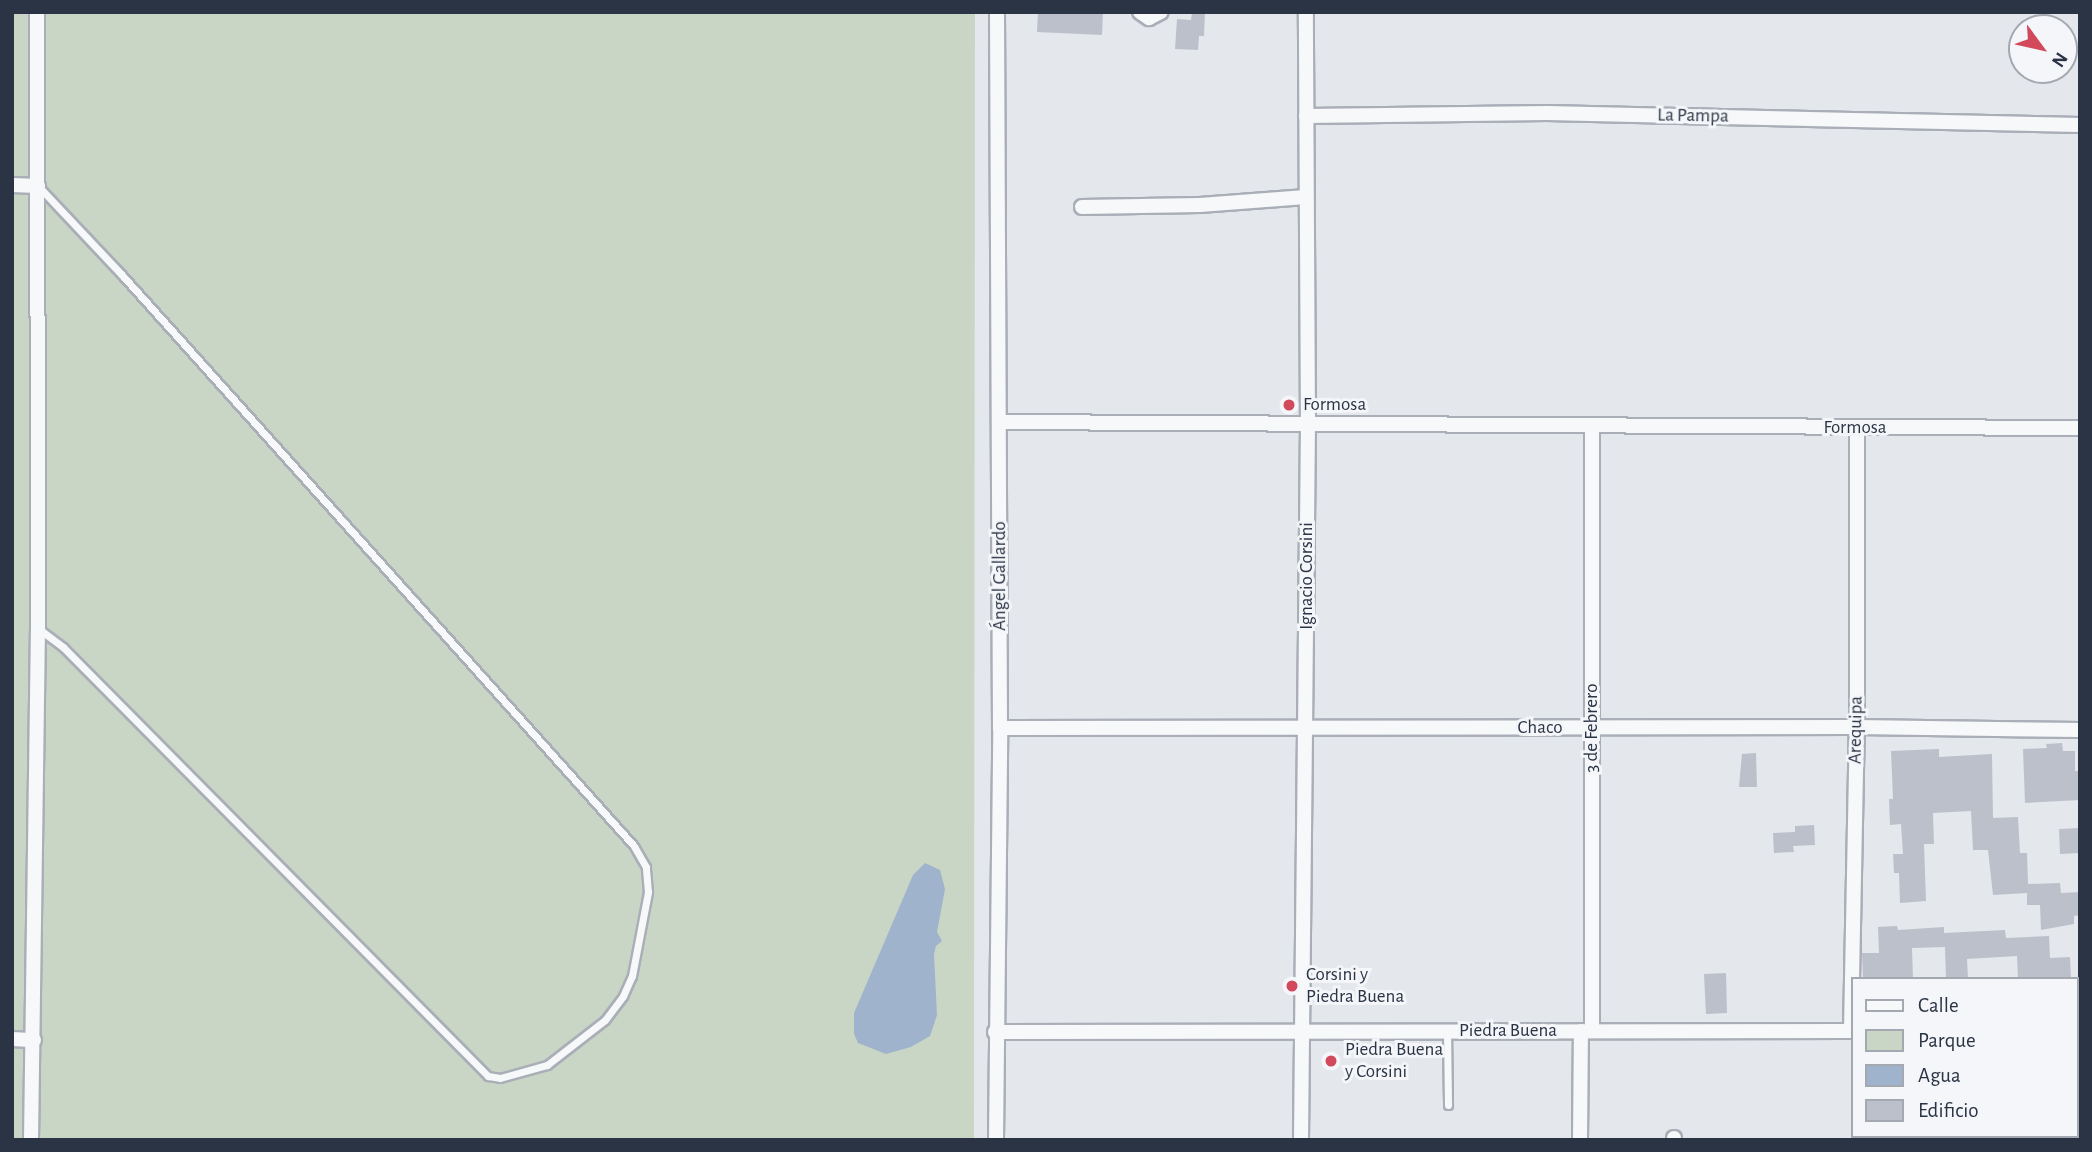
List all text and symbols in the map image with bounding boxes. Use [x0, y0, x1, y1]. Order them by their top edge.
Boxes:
north arrow [2008, 14, 2078, 84]
text: N [2048, 49, 2071, 70]
street label: La Pampa [1657, 104, 1729, 128]
place label: Formosa [1303, 394, 1366, 416]
marker: Formosa [1281, 397, 1297, 413]
street label: Formosa [1823, 417, 1887, 439]
street label: Ángel Gallardo [989, 521, 1011, 631]
street label: Ignacio Corsini [1296, 522, 1318, 630]
street label: 3 de Febrero [1581, 684, 1603, 772]
street label: Arequipa [1844, 696, 1868, 764]
street label: Chaco [1517, 717, 1563, 739]
place label: Corsini y Piedra Buena [1306, 964, 1404, 1008]
legend [1850, 977, 2078, 1138]
marker: Corsini y Piedra Buena [1284, 978, 1300, 994]
text: Calle [1918, 995, 1959, 1016]
street label: Piedra Buena [1459, 1020, 1557, 1042]
text: Parque [1918, 1030, 1976, 1051]
place label: Piedra Buena y Corsini [1345, 1039, 1443, 1083]
marker: Piedra Buena y Corsini [1323, 1053, 1339, 1069]
text: Agua [1918, 1065, 1961, 1086]
text: Edificio [1918, 1100, 1979, 1121]

